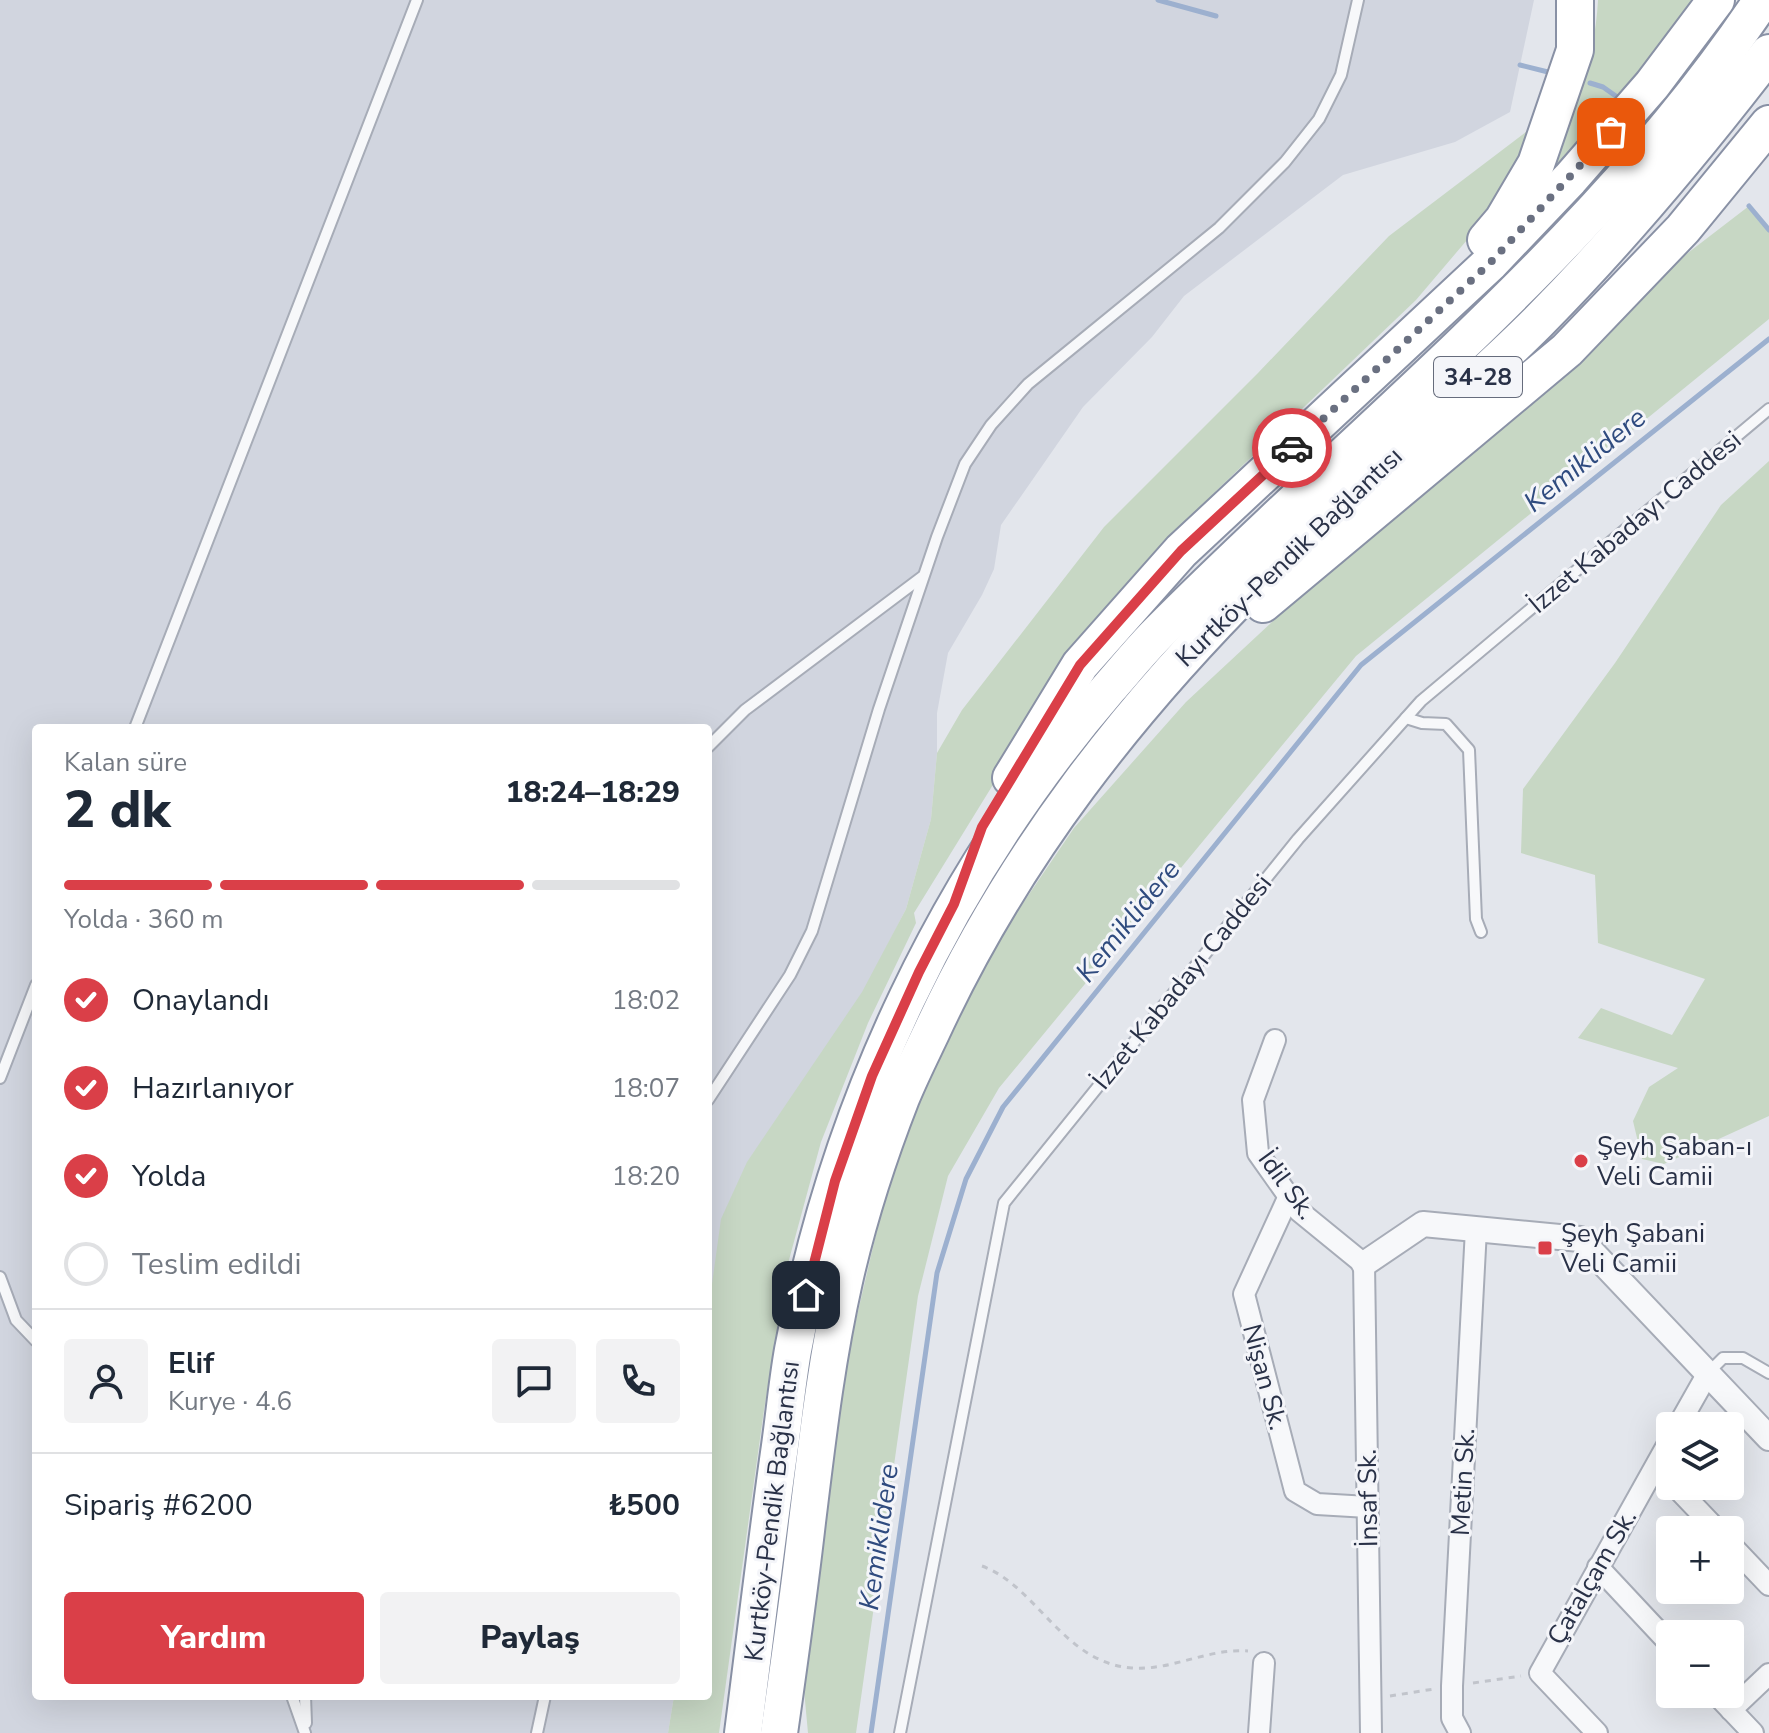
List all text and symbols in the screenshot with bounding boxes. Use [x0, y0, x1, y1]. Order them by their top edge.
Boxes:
pin [1577, 98, 1645, 166]
icon: bag [1589, 110, 1633, 154]
road number: 34-28 [1434, 357, 1522, 397]
water label: Kemiklidere [1516, 399, 1654, 521]
courier [1252, 408, 1332, 488]
street label: İzzet Kabadayı Caddesi [1521, 423, 1749, 621]
icon: car [1270, 426, 1314, 470]
street label: Kurtköy-Pendik Bağlantısı [1168, 439, 1410, 675]
text: Kalan süre [64, 745, 187, 780]
text: 18:24–18:29 [505, 772, 680, 813]
text: 2 dk [64, 774, 170, 845]
water label: Kemiklidere [1067, 852, 1189, 990]
street label: İzzet Kabadayı Caddesi [1084, 867, 1280, 1097]
text: Yolda · 360 m [64, 902, 223, 937]
icon: check [64, 978, 108, 1022]
text: Onaylandı [132, 980, 270, 1021]
text: 18:02 [612, 983, 680, 1018]
icon: check [64, 1066, 108, 1110]
text: Hazırlanıyor [132, 1068, 294, 1109]
text: 18:07 [612, 1071, 680, 1106]
place label: Şeyh Şaban-ı Veli Camii [1596, 1129, 1752, 1194]
street label: İdil Sk. [1250, 1143, 1324, 1227]
marker: Şeyh Şaban-ı Veli Camii [1572, 1152, 1590, 1170]
icon: check [64, 1154, 108, 1198]
text: Yolda [132, 1156, 206, 1197]
text: 18:20 [612, 1159, 680, 1194]
place label: Şeyh Şabani Veli Camii [1560, 1216, 1705, 1281]
marker: Şeyh Şabani Veli Camii [1536, 1239, 1554, 1257]
text: Teslim edildi [132, 1244, 301, 1285]
pin [772, 1261, 840, 1329]
icon: home [784, 1273, 828, 1317]
street label: Nişan Sk. [1234, 1320, 1296, 1434]
button: person [64, 1339, 148, 1423]
button: chat [492, 1339, 576, 1423]
button: phone [596, 1339, 680, 1423]
text: Elif [168, 1343, 214, 1384]
street label: Kurtköy-Pendik Bağlantısı [736, 1359, 808, 1663]
text: Kurye · 4.6 [168, 1384, 292, 1419]
map controls [1656, 1412, 1744, 1708]
button: layers [1656, 1412, 1744, 1500]
street label: Metin Sk. [1443, 1427, 1483, 1537]
street label: İnsaf Sk. [1350, 1449, 1386, 1547]
water label: Kemiklidere [850, 1461, 908, 1613]
text: Sipariş #6200 [64, 1485, 253, 1526]
text: ₺500 [608, 1485, 680, 1526]
street label: Çatalçam Sk. [1539, 1503, 1645, 1651]
button: + [1656, 1516, 1744, 1604]
button: Yardım [64, 1592, 364, 1684]
button: Paylaş [380, 1592, 680, 1684]
button: − [1656, 1620, 1744, 1708]

